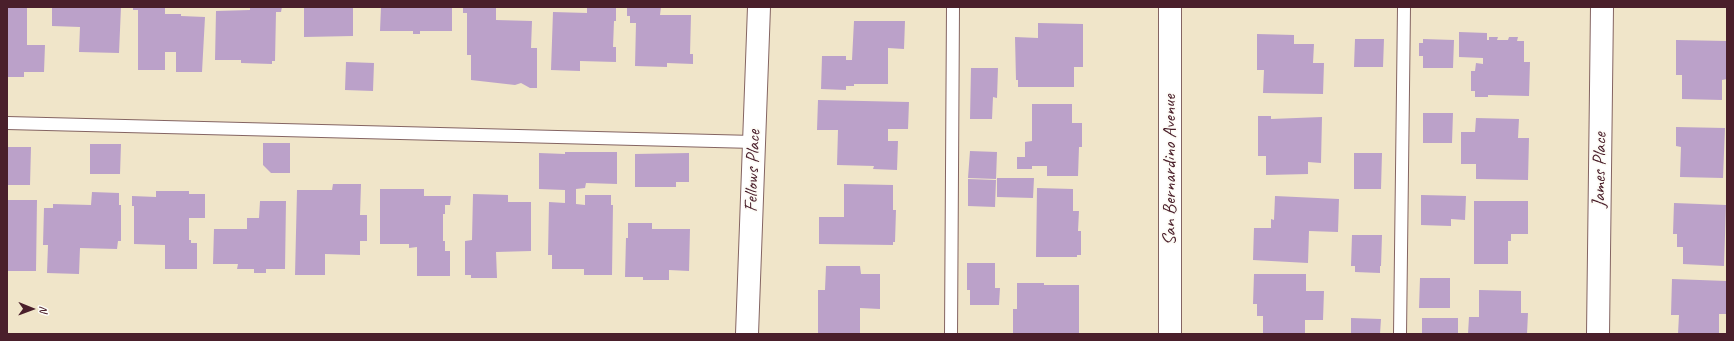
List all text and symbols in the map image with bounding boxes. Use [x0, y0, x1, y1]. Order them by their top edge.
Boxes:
street label: San Bernardino Avenue [1159, 95, 1181, 245]
street label: Fellows Place [740, 130, 766, 212]
street label: James Place [1588, 132, 1612, 208]
north arrow [12, 289, 52, 329]
text: N [37, 306, 51, 313]

